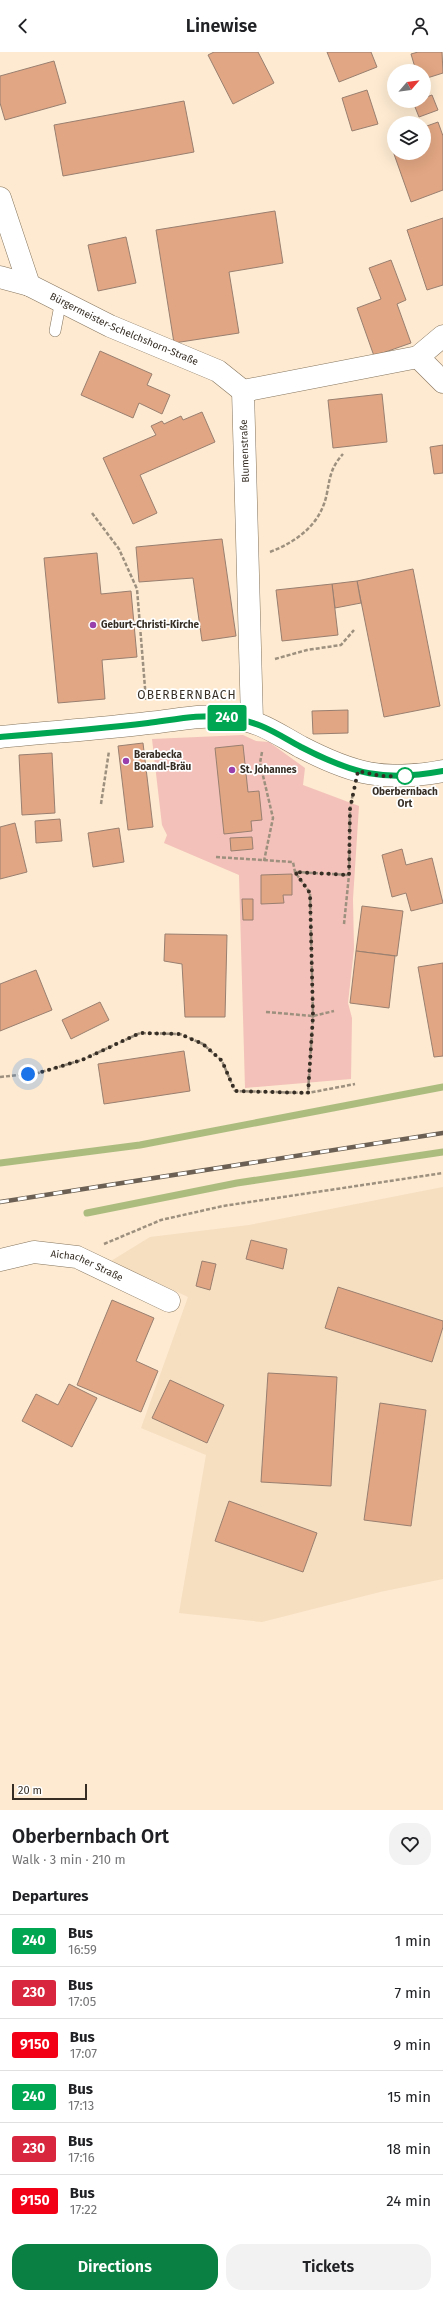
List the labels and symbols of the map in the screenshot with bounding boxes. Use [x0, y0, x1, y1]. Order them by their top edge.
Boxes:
north arrow [387, 64, 431, 108]
street label: Bürgermeister-Schelchshorn-Straße [48, 290, 200, 368]
street label: Blumenstraße [238, 419, 252, 483]
place label: Geburt-Christi-Kirche [101, 619, 199, 631]
marker: Geburt-Christi-Kirche [88, 620, 98, 630]
district label: OBERBERNBACH [137, 688, 237, 702]
line badge: 240 [204, 705, 250, 731]
place label: Berabecka Boandl-Bräu [134, 749, 191, 773]
marker: Berabecka Boandl-Bräu [121, 756, 131, 766]
place label: St. Johannes [240, 764, 297, 776]
marker: St. Johannes [227, 765, 237, 775]
marker: Oberbernbach Ort [396, 767, 414, 785]
place label: Oberbernbach Ort [372, 786, 438, 810]
your location [18, 1064, 38, 1084]
street label: Aichacher Straße [50, 1248, 125, 1284]
scale bar [12, 1782, 87, 1801]

